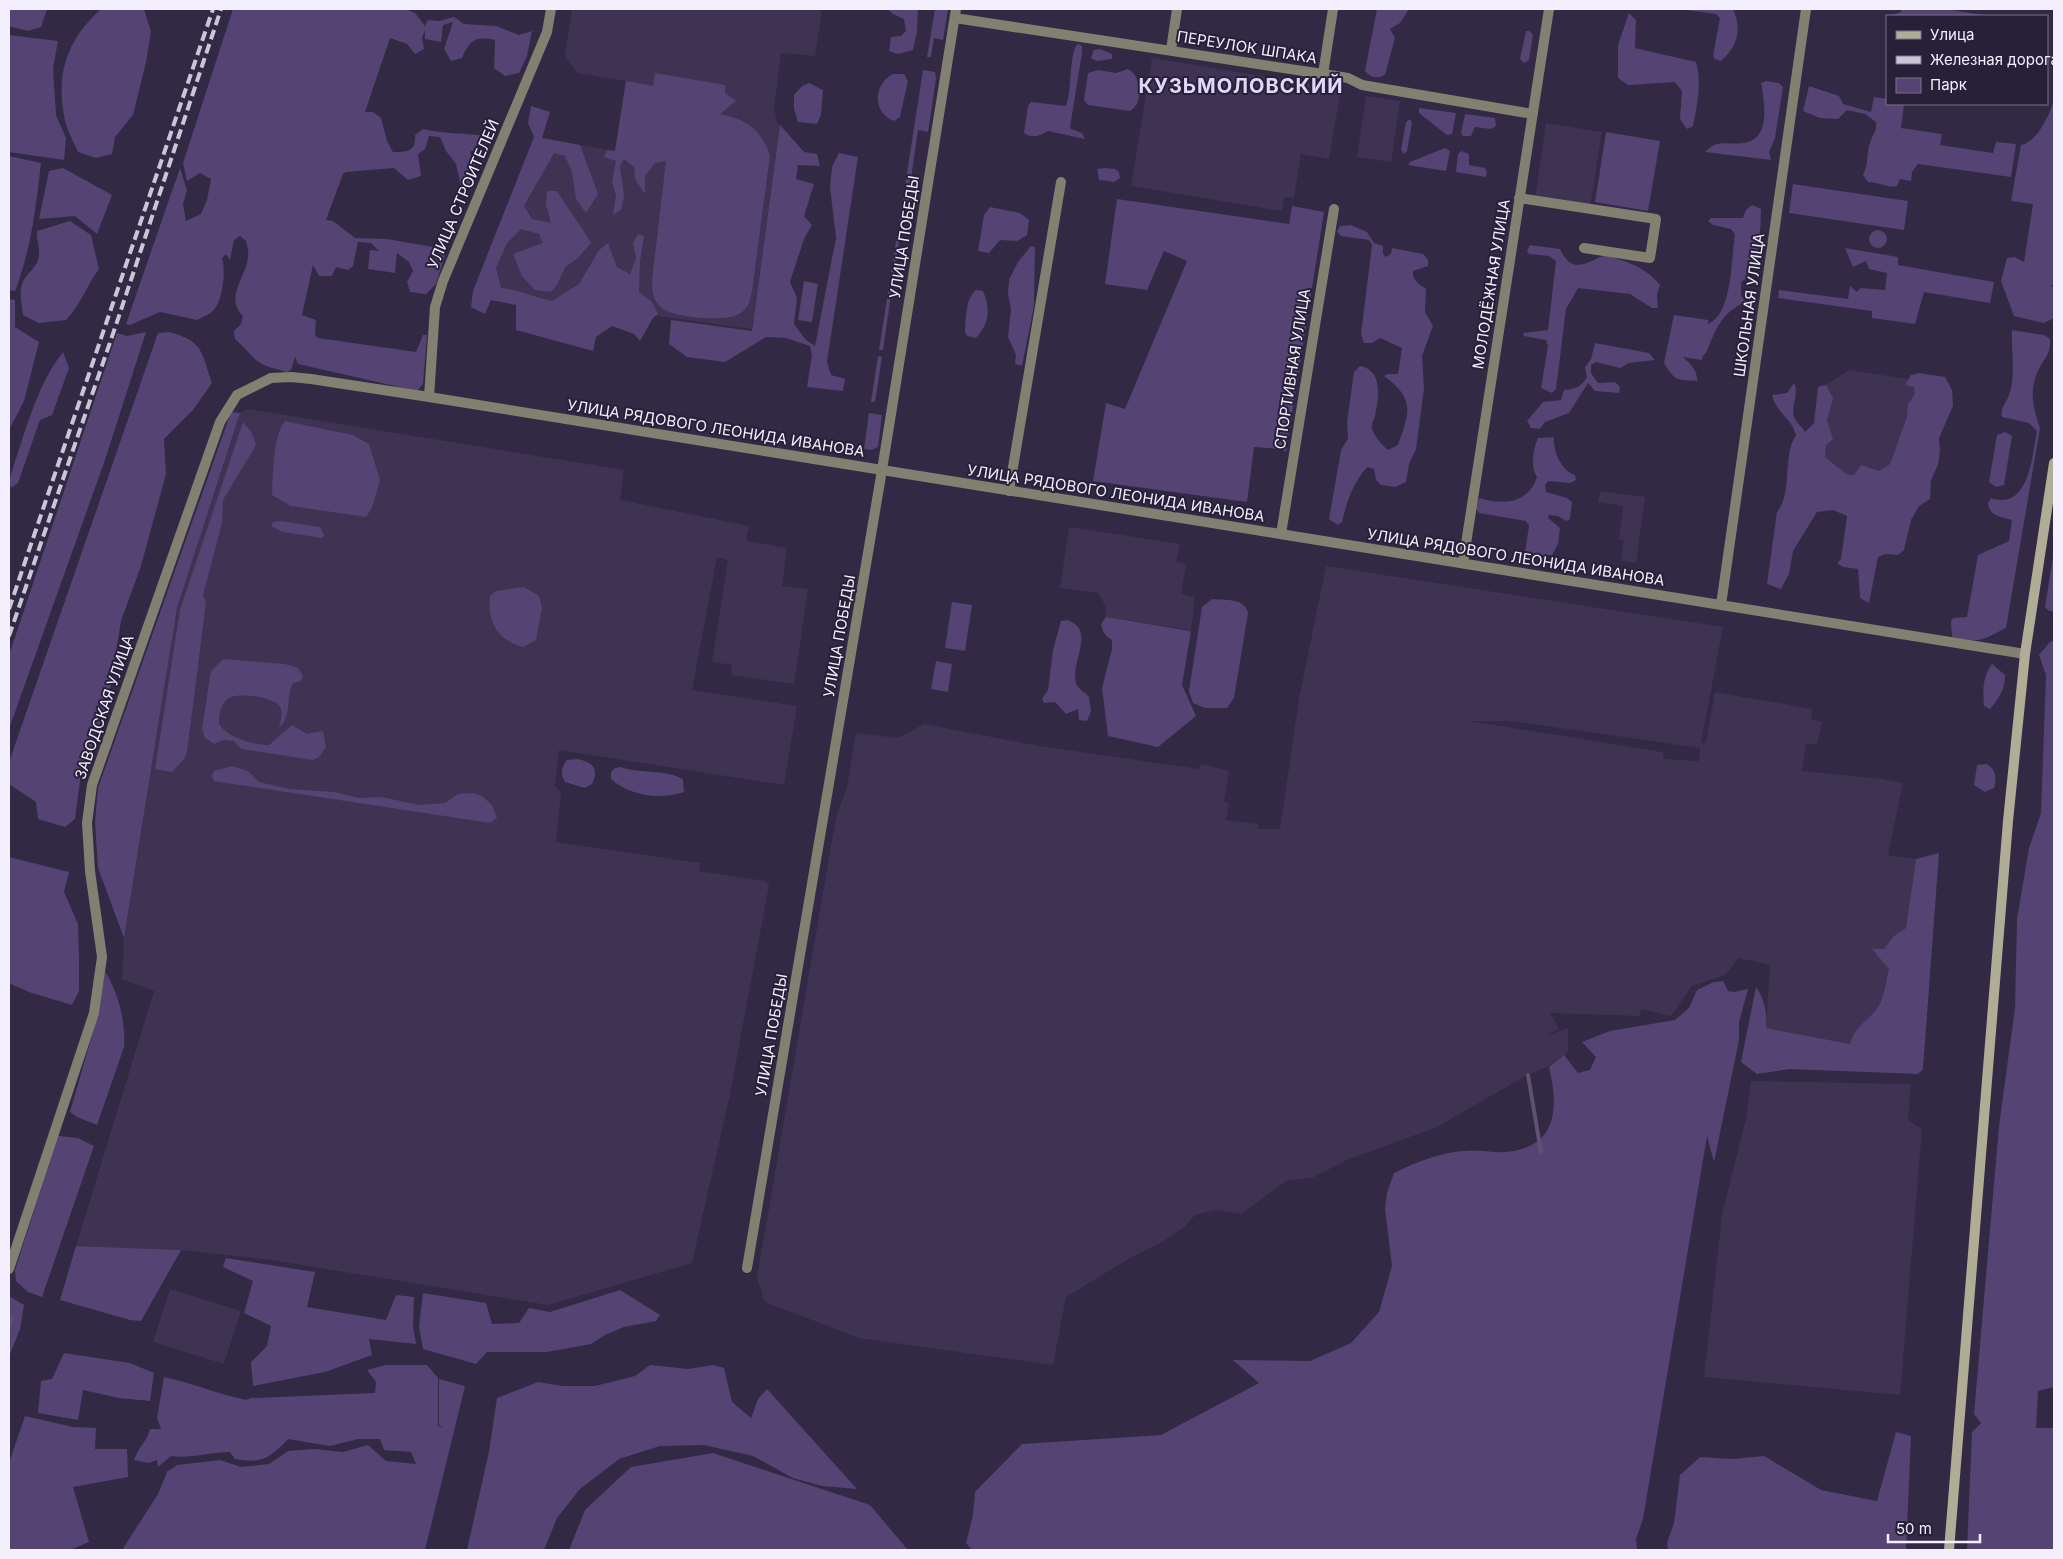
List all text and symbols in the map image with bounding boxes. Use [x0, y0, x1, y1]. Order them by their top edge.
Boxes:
legend [1886, 15, 2048, 105]
text: Улица [1930, 25, 1974, 44]
street label: ПЕРЕУЛОК ШПАКА [1176, 27, 1318, 67]
text: Железная дорога [1930, 50, 2059, 69]
district label: КУЗЬМОЛОВСКИЙ [1139, 73, 1343, 98]
text: Парк [1930, 75, 1967, 94]
street label: УЛИЦА СТРОИТЕЛЕЙ [423, 116, 503, 272]
street label: УЛИЦА ПОБЕДЫ [885, 174, 923, 300]
street label: МОЛОДЁЖНАЯ УЛИЦА [1468, 198, 1514, 370]
street label: ШКОЛЬНАЯ УЛИЦА [1730, 232, 1768, 378]
street label: СПОРТИВНАЯ УЛИЦА [1270, 287, 1314, 451]
street label: УЛИЦА РЯДОВОГО ЛЕОНИДА ИВАНОВА [566, 395, 866, 461]
street label: УЛИЦА РЯДОВОГО ЛЕОНИДА ИВАНОВА [966, 460, 1266, 526]
street label: УЛИЦА РЯДОВОГО ЛЕОНИДА ИВАНОВА [1366, 524, 1666, 590]
street label: УЛИЦА ПОБЕДЫ [819, 573, 859, 699]
street label: ЗАВОДСКАЯ УЛИЦА [70, 632, 138, 782]
street label: УЛИЦА ПОБЕДЫ [751, 972, 791, 1098]
scale bar [1888, 1512, 1980, 1544]
text: 50 m [1896, 1519, 1932, 1538]

